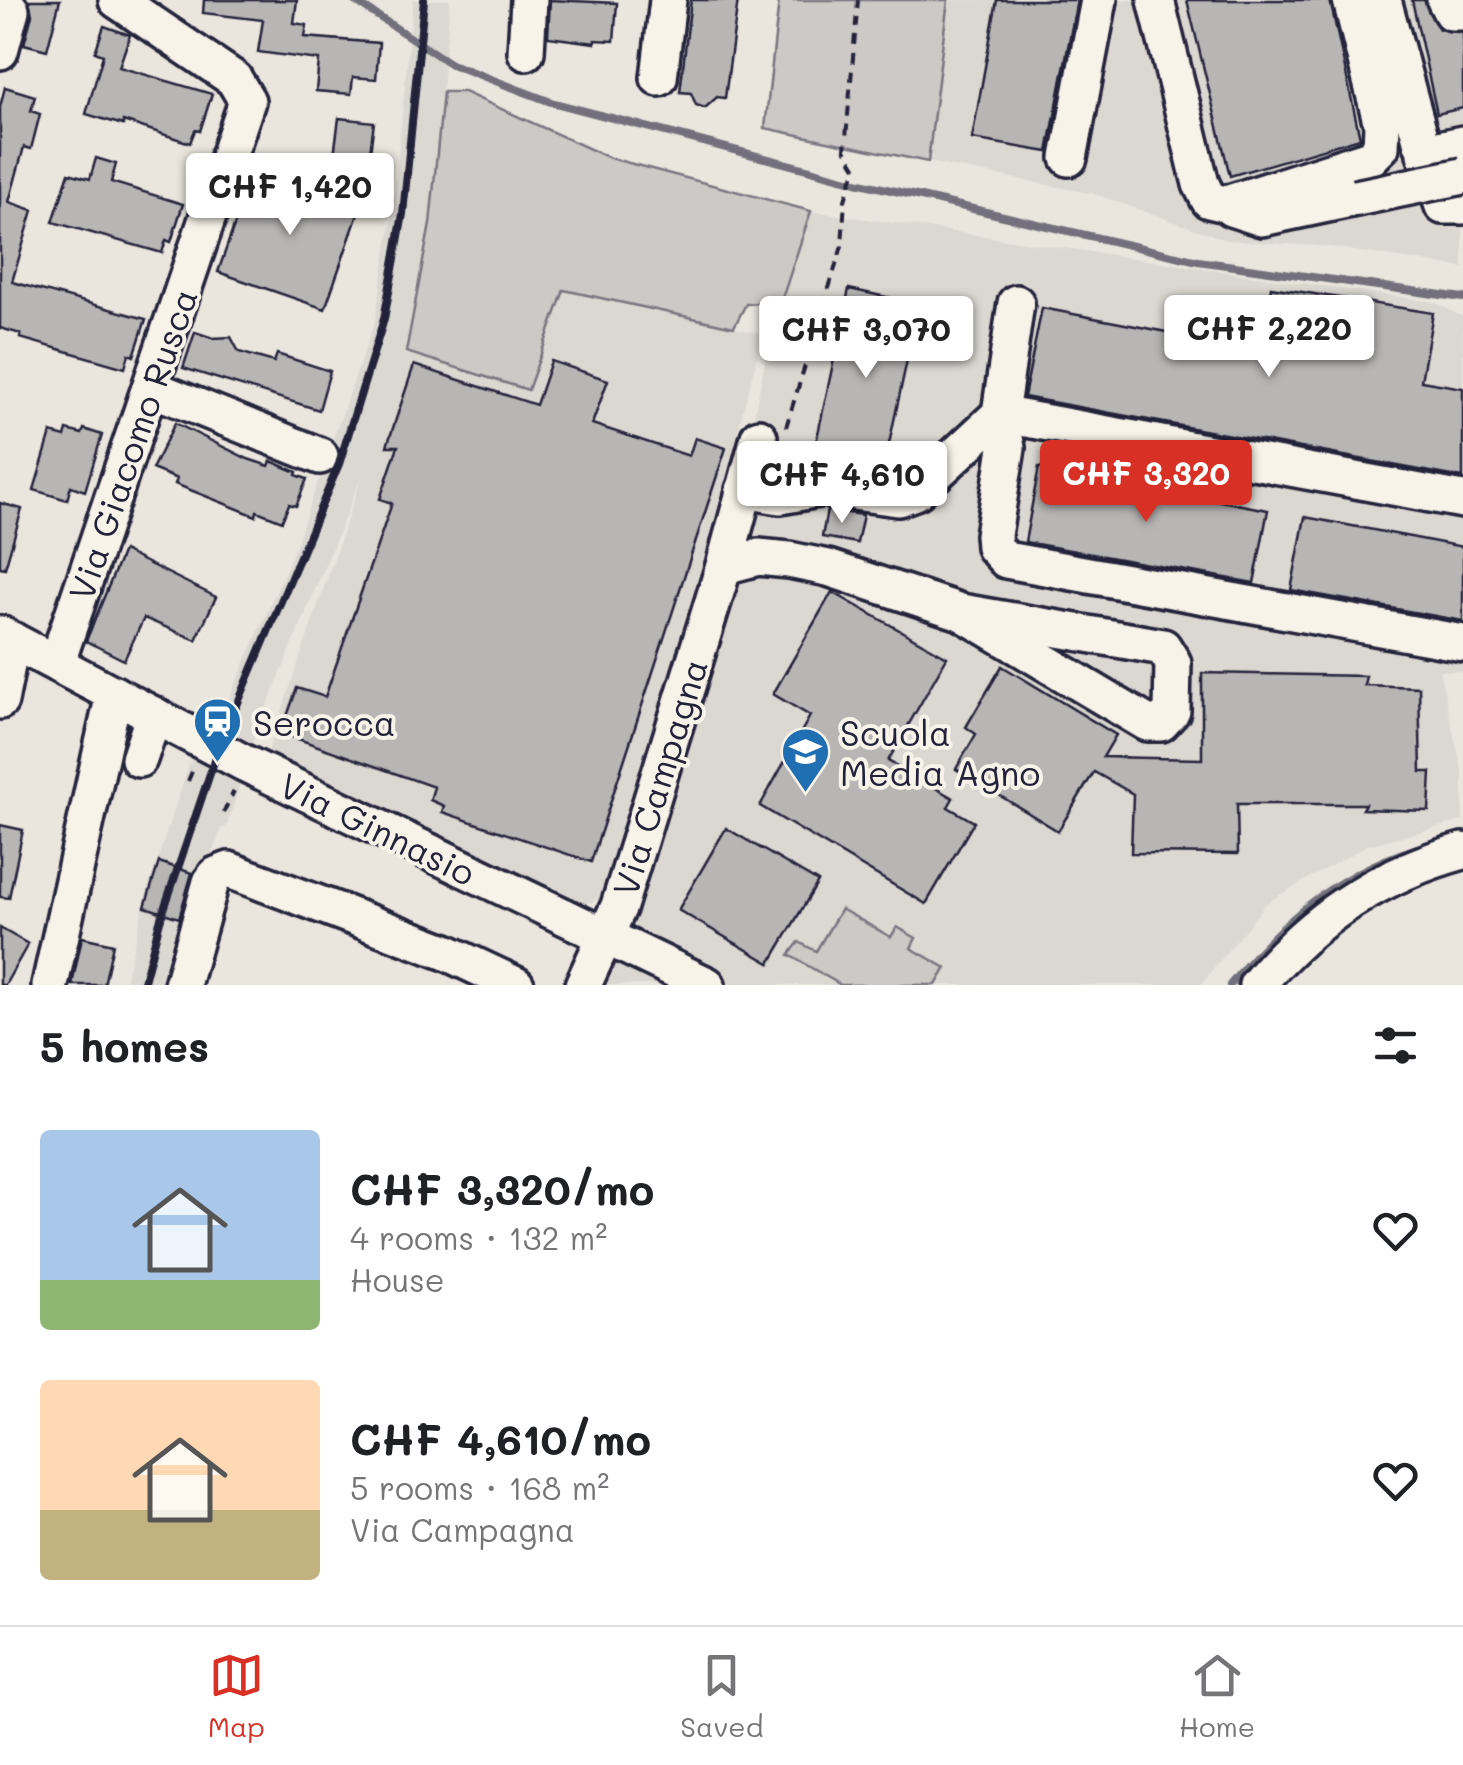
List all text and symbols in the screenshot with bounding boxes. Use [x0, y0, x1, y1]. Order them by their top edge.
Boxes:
pin: CHF 1,420 [176, 153, 404, 238]
text: CHF 1,420 [208, 164, 372, 206]
street label: Via Giacomo Rusca [57, 282, 207, 606]
pin: CHF 2,220 [1155, 295, 1383, 380]
pin: CHF 3,070 [752, 296, 980, 381]
text: CHF 2,220 [1186, 306, 1352, 348]
text: CHF 3,070 [781, 307, 951, 349]
pin: CHF 3,320 [1032, 440, 1260, 525]
pin: CHF 4,610 [728, 441, 956, 526]
text: CHF 3,320 [1062, 451, 1230, 493]
text: CHF 4,610 [759, 452, 925, 494]
street label: Via Campagna [601, 653, 717, 901]
station icon: Serocca [192, 696, 244, 764]
place label: Serocca [253, 699, 396, 745]
place label: Scuola Media Agno [840, 709, 1040, 795]
school or university icon: Scuola Media Agno [779, 726, 831, 794]
street label: Via Ginnasio [273, 761, 483, 895]
text: 5 homes [40, 1018, 209, 1073]
icon: filters [1368, 1018, 1423, 1073]
text: CHF 3,320/mo [350, 1161, 654, 1216]
icon: home [120, 1170, 240, 1290]
icon: heart [1368, 1203, 1423, 1258]
text: 4 rooms · 132 m² [350, 1216, 607, 1258]
text: House [350, 1258, 445, 1300]
text: CHF 4,610/mo [350, 1411, 651, 1466]
icon: home [120, 1420, 240, 1540]
icon: heart [1368, 1453, 1423, 1508]
text: 5 rooms · 168 m² [350, 1466, 609, 1508]
text: Via Campagna [350, 1508, 575, 1550]
tab: Map [208, 1648, 265, 1744]
tab: Saved [680, 1648, 763, 1744]
tab: Home [1179, 1648, 1255, 1744]

